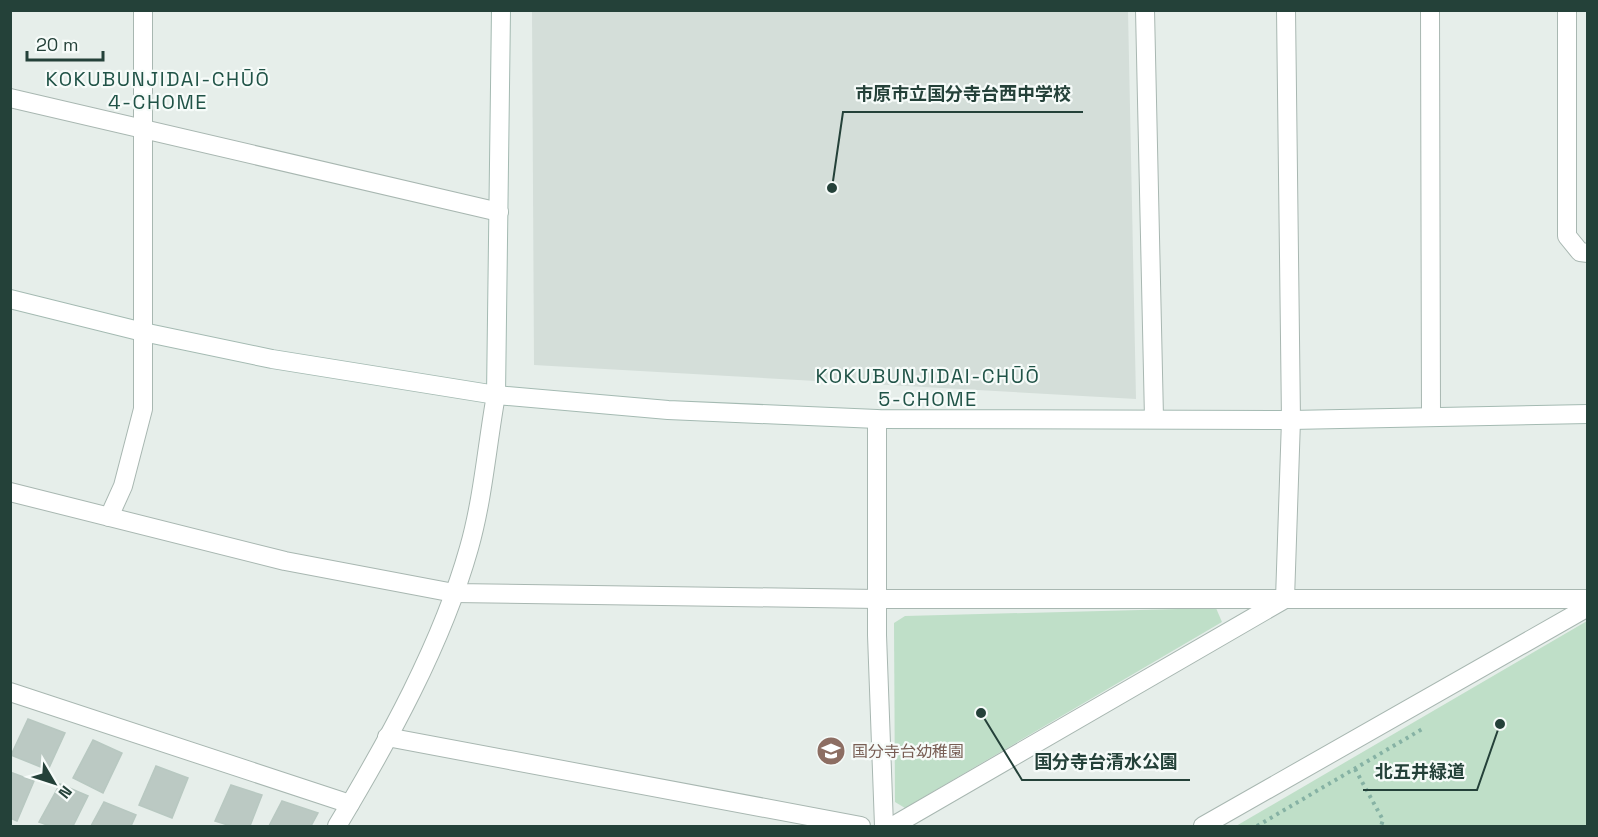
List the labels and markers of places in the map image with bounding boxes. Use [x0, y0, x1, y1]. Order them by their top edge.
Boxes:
callout: 市原市立国分寺台西中学校 [843, 76, 1083, 112]
school or university icon: 国分寺台幼稚園 [815, 735, 847, 767]
place label: 国分寺台幼稚園 [852, 741, 964, 762]
callout: 国分寺台清水公園 [1022, 744, 1190, 780]
callout: 北五井緑道 [1363, 754, 1477, 790]

